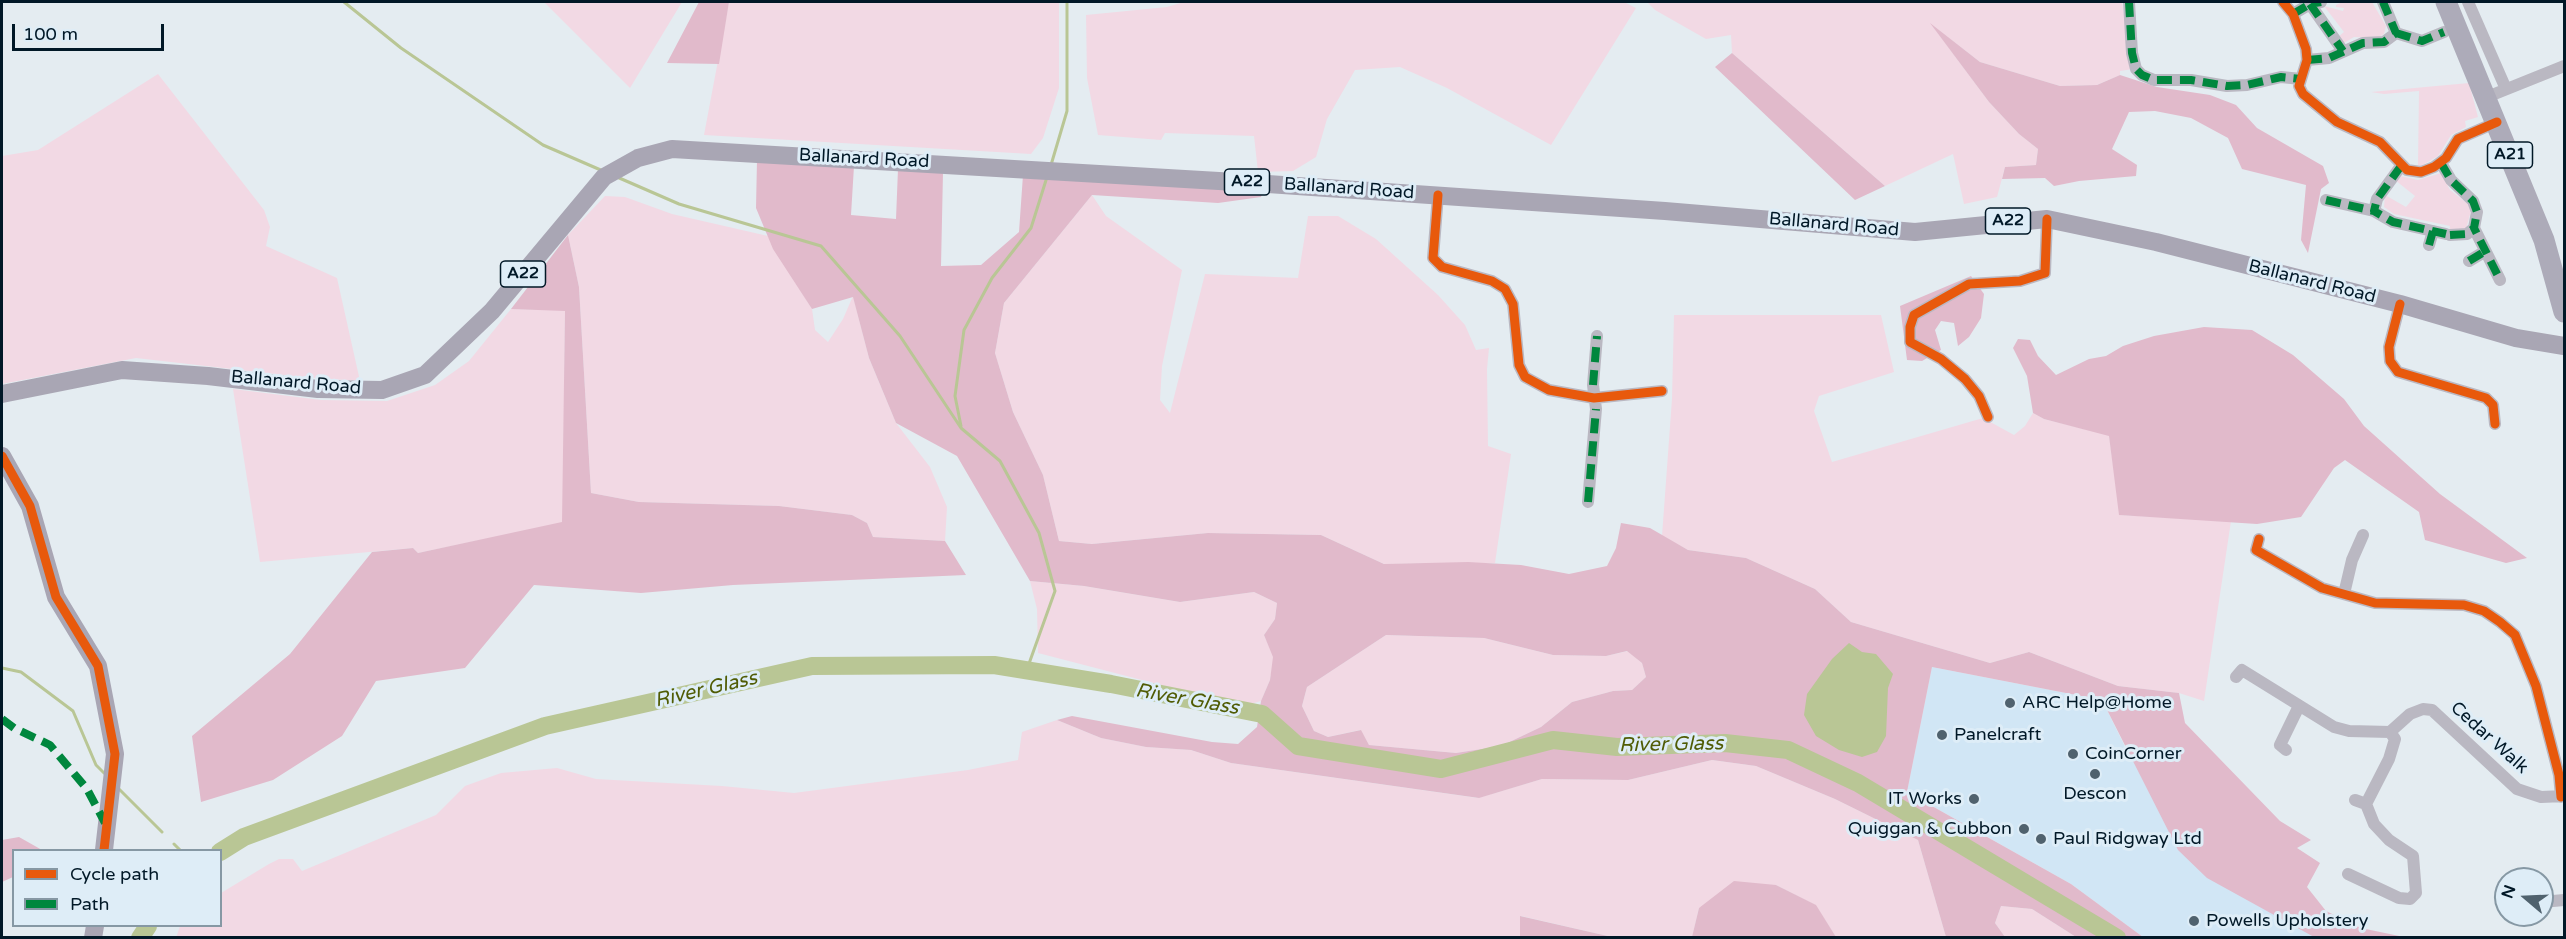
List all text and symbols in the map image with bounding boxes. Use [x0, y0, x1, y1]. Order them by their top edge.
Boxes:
scale bar [15, 12, 166, 50]
text: 100 m [23, 23, 78, 45]
road number: A21 [2488, 142, 2532, 168]
street label: Ballanard Road [798, 145, 930, 173]
road number: A22 [1224, 169, 1270, 195]
street label: Ballanard Road [1283, 174, 1415, 204]
road number: A22 [1986, 208, 2030, 234]
street label: Ballanard Road [1768, 209, 1900, 241]
street label: Ballanard Road [2246, 256, 2378, 308]
road number: A22 [500, 261, 546, 287]
street label: Ballanard Road [230, 367, 362, 399]
water label: River Glass [652, 667, 760, 713]
water label: River Glass [1133, 679, 1241, 721]
place label: ARC Help@Home [2022, 692, 2172, 714]
marker: ARC Help@Home [2003, 696, 2017, 710]
street label: Cedar Walk [2446, 697, 2532, 779]
place label: Panelcraft [1954, 724, 2041, 746]
marker: Panelcraft [1935, 728, 1949, 742]
water label: River Glass [1619, 732, 1723, 758]
place label: CoinCorner [2085, 743, 2182, 765]
marker: CoinCorner [2066, 747, 2080, 761]
marker: Descon [2088, 767, 2102, 781]
place label: Descon [2063, 783, 2127, 805]
place label: IT Works [1888, 788, 1962, 810]
marker: IT Works [1967, 792, 1981, 806]
place label: Quiggan & Cubbon [1848, 818, 2012, 840]
marker: Quiggan & Cubbon [2017, 822, 2031, 836]
place label: Paul Ridgway Ltd [2053, 828, 2202, 850]
marker: Paul Ridgway Ltd [2034, 832, 2048, 846]
legend [12, 849, 222, 927]
text: Cycle path [70, 863, 159, 885]
north arrow [2494, 867, 2554, 927]
text: N [2497, 882, 2520, 901]
text: Path [70, 893, 109, 915]
place label: Powells Upholstery [2206, 910, 2368, 932]
marker: Powells Upholstery [2187, 914, 2201, 928]

